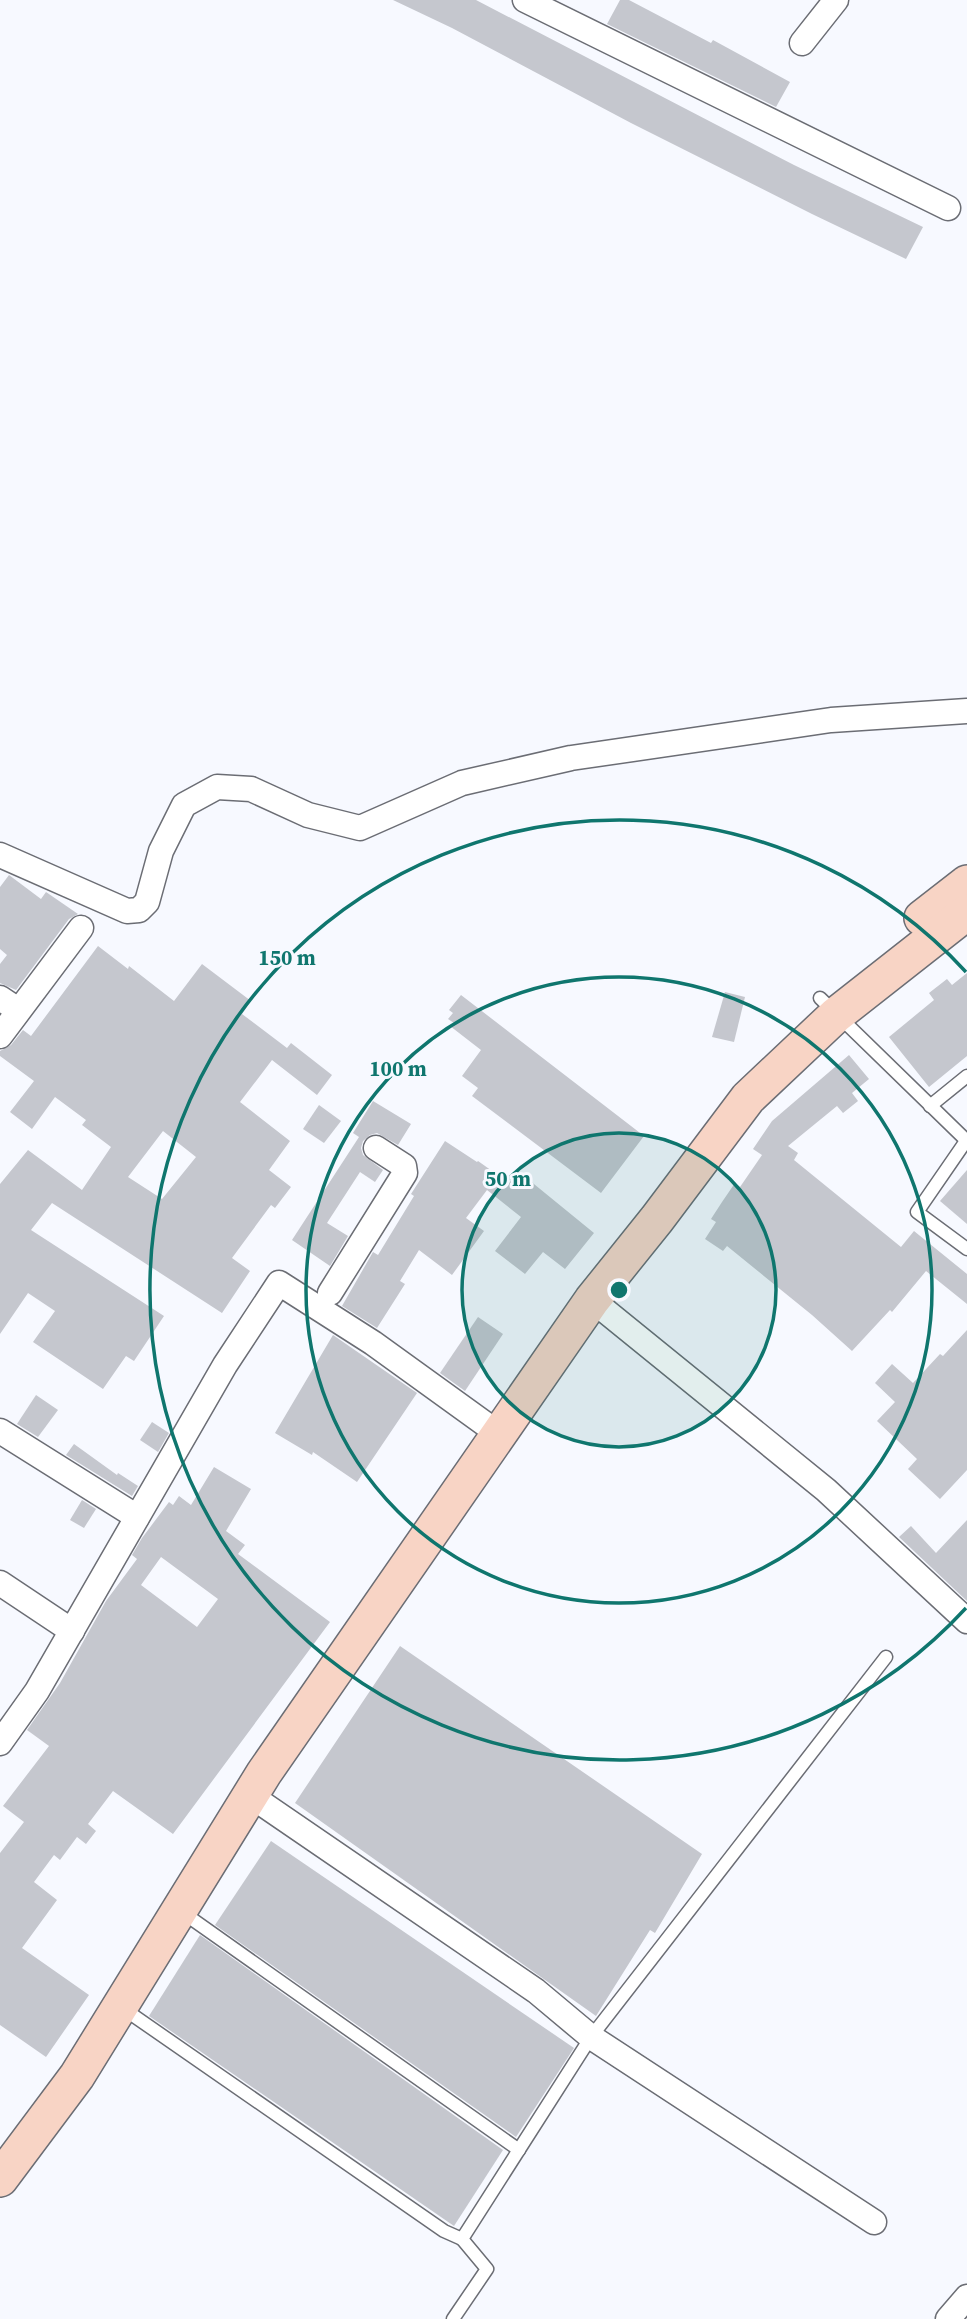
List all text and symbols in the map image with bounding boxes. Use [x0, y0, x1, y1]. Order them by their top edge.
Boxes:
text: 150 m [258, 943, 316, 972]
text: 100 m [369, 1054, 427, 1083]
text: 50 m [485, 1164, 531, 1193]
centre of rings [607, 1278, 631, 1302]

